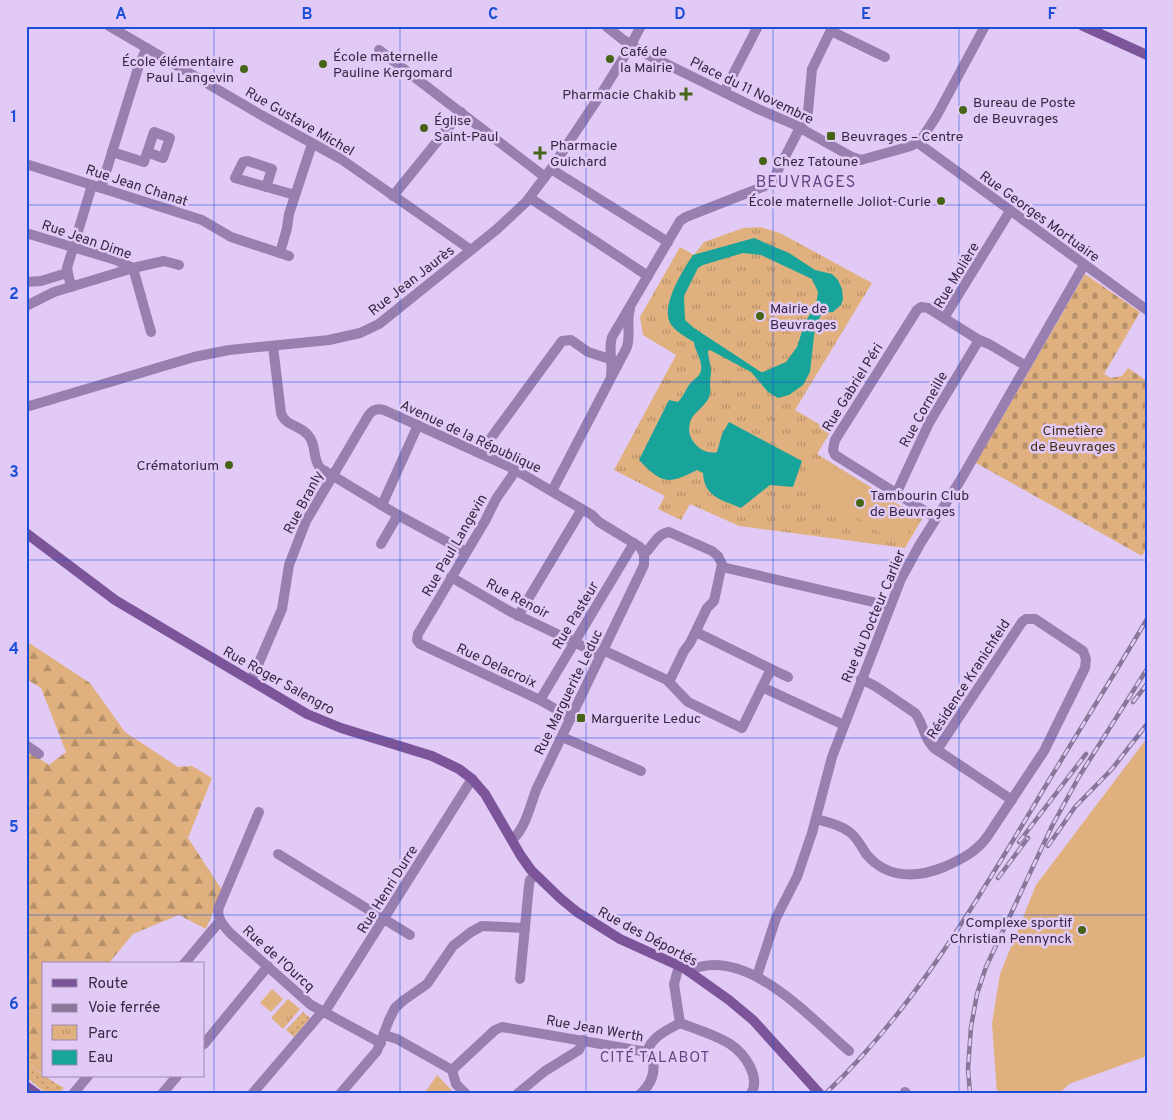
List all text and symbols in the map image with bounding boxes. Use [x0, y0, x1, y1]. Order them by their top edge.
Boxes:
text: A [115, 5, 127, 25]
text: B [301, 5, 313, 25]
text: C [488, 5, 498, 25]
text: D [674, 5, 686, 25]
text: E [861, 5, 871, 25]
text: F [1047, 5, 1057, 25]
place label: Café de la Mairie [620, 44, 673, 77]
place label: École maternelle Pauline Kergomard [333, 48, 453, 82]
place label: École élémentaire Paul Langevin [122, 53, 234, 87]
marker: Café de la Mairie [604, 53, 616, 65]
street label: Place du 11 Novembre [687, 54, 816, 129]
marker: École maternelle Pauline Kergomard [317, 58, 329, 70]
marker: École élémentaire Paul Langevin [238, 63, 250, 75]
street label: Rue Gustave Michel [242, 84, 357, 160]
place label: Pharmacie Chakib [562, 87, 676, 104]
marker: Pharmacie Chakib [680, 88, 692, 100]
place label: Bureau de Poste de Beuvrages [973, 95, 1076, 128]
marker: Bureau de Poste de Beuvrages [957, 104, 969, 116]
text: 1 [11, 108, 17, 128]
place label: Église Saint-Paul [434, 112, 499, 146]
marker: Église Saint-Paul [418, 122, 430, 134]
place label: Beuvrages – Centre [841, 129, 963, 146]
marker: Beuvrages – Centre [825, 130, 837, 142]
place label: Pharmacie Guichard [550, 138, 617, 171]
marker: Pharmacie Guichard [534, 147, 546, 159]
place label: Chez Tatoune [773, 154, 858, 171]
marker: Chez Tatoune [757, 155, 769, 167]
street label: Rue Jean Chanat [83, 162, 190, 211]
street label: Rue Georges Mortuaire [976, 168, 1102, 266]
district label: BEUVRAGES [756, 173, 856, 193]
place label: École maternelle Joliot-Curie [749, 193, 931, 211]
marker: École maternelle Joliot-Curie [935, 195, 947, 207]
street label: Rue Jean Dime [39, 217, 134, 264]
street label: Rue Molière [931, 240, 984, 312]
street label: Rue Jean Jaurès [366, 242, 458, 320]
text: 2 [9, 285, 19, 305]
place label: Mairie de Beuvrages [770, 301, 837, 334]
marker: Mairie de Beuvrages [754, 310, 766, 322]
street label: Rue Gabriel Péri [819, 340, 887, 435]
street label: Rue Corneille [897, 369, 952, 451]
street label: Avenue de la République [397, 397, 544, 478]
park label: Cimetière de Beuvrages [1030, 423, 1116, 456]
place label: Crématorium [137, 458, 219, 475]
marker: Crématorium [223, 459, 235, 471]
text: 3 [9, 463, 19, 483]
street label: Rue Branly [281, 468, 328, 537]
place label: Tambourin Club de Beuvrages [870, 488, 969, 521]
street label: Rue Paul Langevin [419, 491, 492, 600]
marker: Tambourin Club de Beuvrages [854, 497, 866, 509]
street label: Rue du Docteur Carlier [839, 547, 910, 686]
street label: Rue Renoir [483, 576, 552, 623]
street label: Rue Pasteur [549, 578, 603, 653]
street label: Résidence Kranichfeld [924, 617, 1014, 743]
street label: Rue Marguerite Leduc [532, 627, 607, 758]
text: 4 [9, 640, 19, 660]
street label: Rue Delacroix [454, 640, 539, 692]
street label: Rue Roger Salengro [219, 644, 337, 719]
place label: Marguerite Leduc [591, 711, 701, 728]
marker: Marguerite Leduc [575, 712, 587, 724]
text: 5 [9, 818, 19, 838]
street label: Rue Henri Durre [354, 842, 422, 937]
street label: Rue des Déportés [594, 904, 700, 971]
place label: Complexe sportif Christian Pennynck [950, 915, 1072, 948]
street label: Rue de l'Ourcq [238, 922, 318, 996]
marker: Complexe sportif Christian Pennynck [1076, 924, 1088, 936]
legend [42, 962, 205, 1078]
text: Route [88, 975, 128, 994]
text: 6 [9, 995, 19, 1015]
text: Voie ferrée [88, 999, 160, 1018]
street label: Rue Jean Werth [545, 1013, 645, 1046]
text: Parc [88, 1025, 118, 1044]
district label: CITÉ TALABOT [600, 1048, 710, 1068]
text: Eau [88, 1049, 113, 1068]

